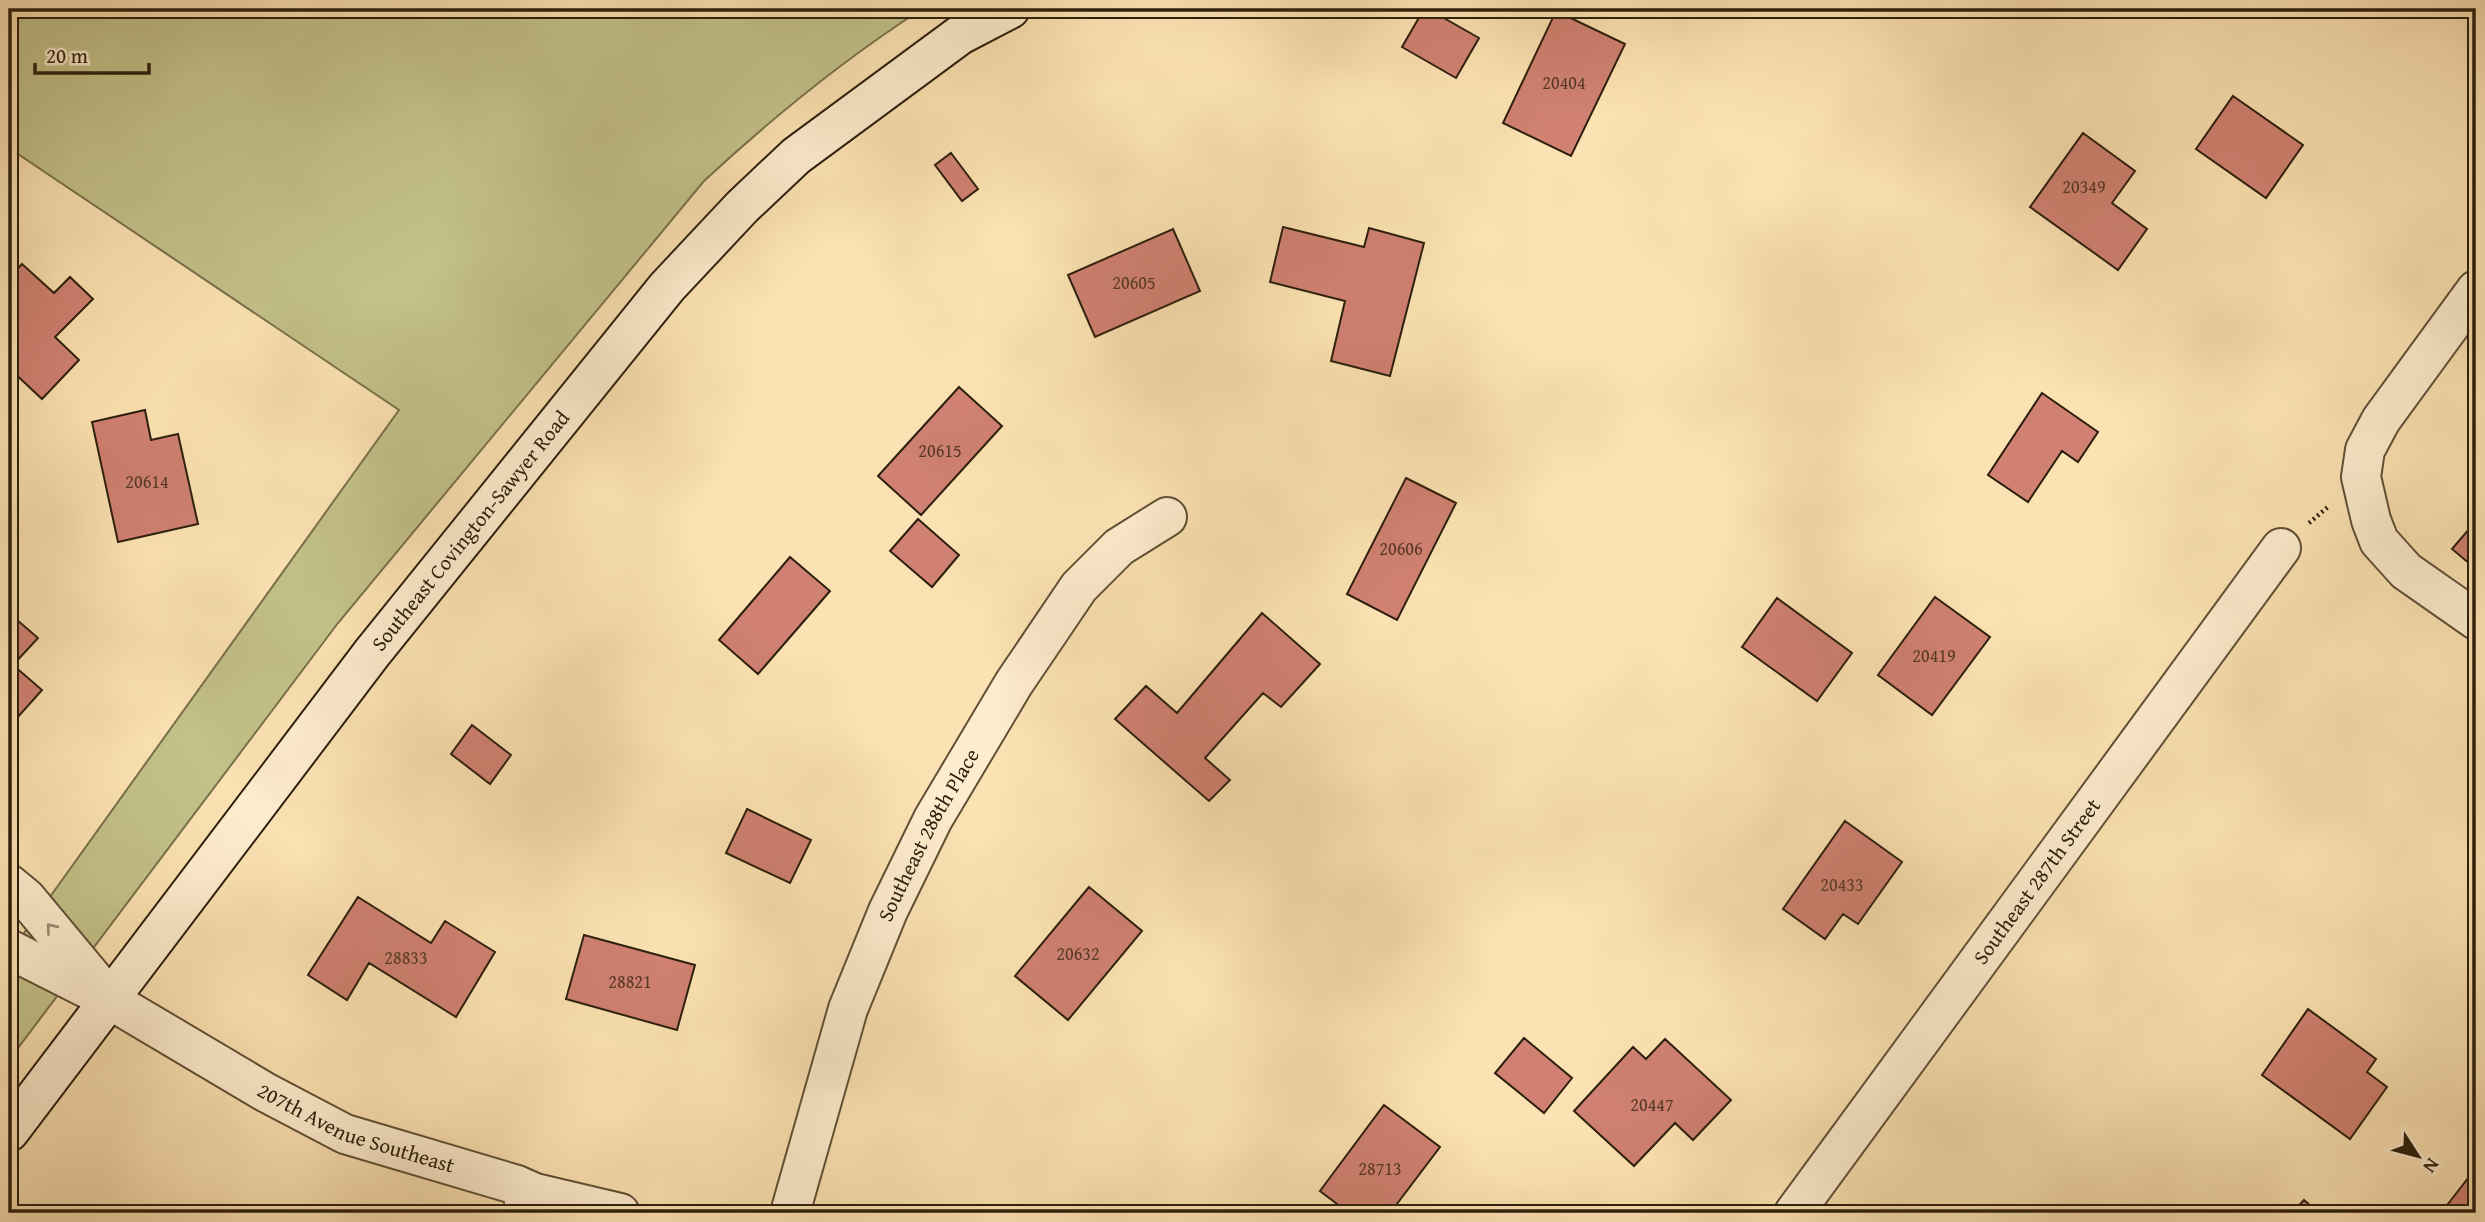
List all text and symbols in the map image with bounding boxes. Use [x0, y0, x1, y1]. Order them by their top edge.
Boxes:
scale bar [35, 32, 149, 76]
text: 20 m [46, 40, 88, 71]
house number: 20404 [1542, 69, 1586, 96]
house number: 20349 [2062, 173, 2106, 200]
house number: 20605 [1112, 269, 1156, 296]
street label: Southeast Covington-Sawyer Road [364, 403, 577, 657]
house number: 20615 [918, 437, 962, 464]
house number: 20614 [125, 468, 169, 495]
house number: 20606 [1379, 535, 1423, 562]
house number: 20419 [1912, 642, 1956, 669]
street label: Southeast 288th Place [869, 742, 987, 926]
street label: Southeast 287th Street [1965, 791, 2108, 971]
house number: 20433 [1820, 871, 1864, 898]
one-way arrow [47, 924, 59, 937]
house number: 20632 [1056, 940, 1100, 967]
house number: 28833 [384, 944, 428, 971]
house number: 28821 [608, 968, 652, 995]
street label: 207th Avenue Southeast [252, 1075, 459, 1181]
house number: 20447 [1630, 1091, 1674, 1118]
north arrow [2384, 1120, 2454, 1190]
text: N [2417, 1153, 2447, 1180]
house number: 28713 [1358, 1155, 1402, 1182]

